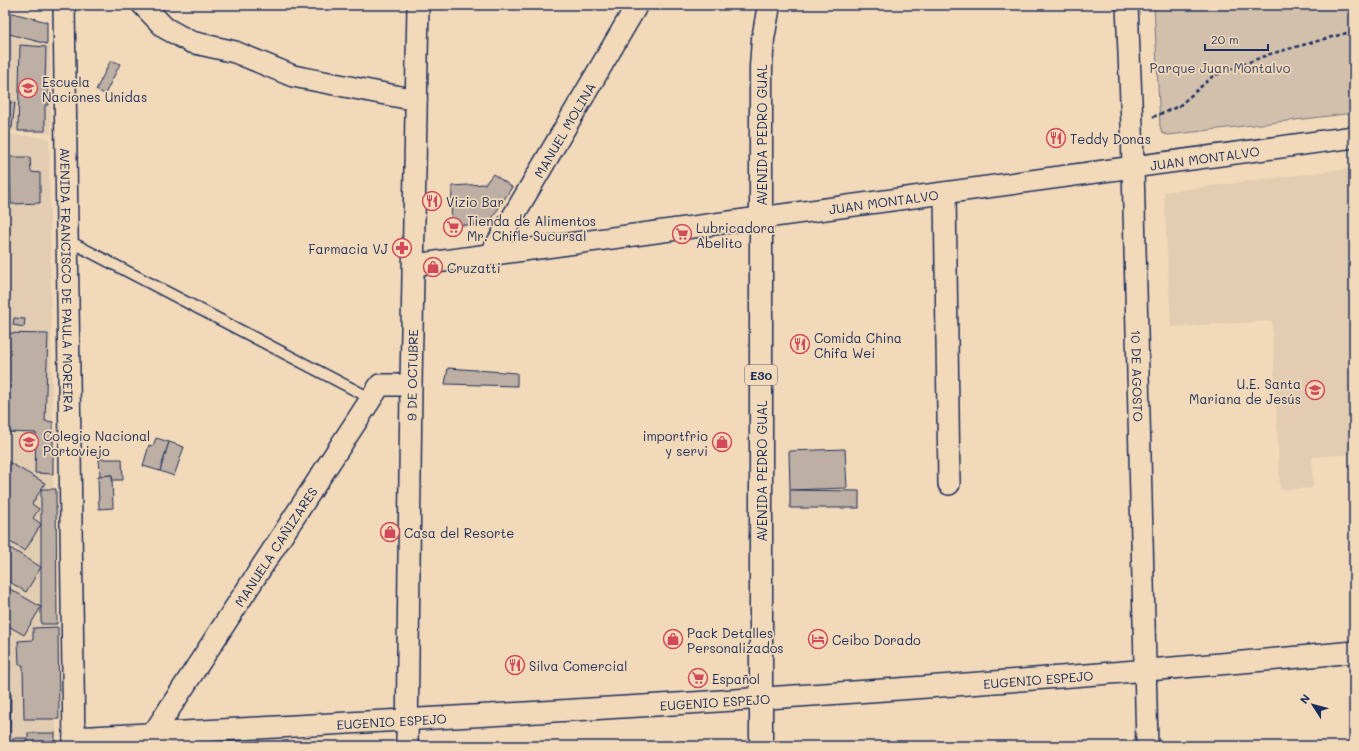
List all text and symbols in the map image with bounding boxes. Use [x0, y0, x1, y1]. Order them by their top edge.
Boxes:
scale bar [1205, 26, 1268, 52]
text: 20 m [1211, 31, 1239, 47]
park label: Parque Juan Montalvo [1150, 59, 1291, 76]
street label: AVENIDA PEDRO GUAL [753, 64, 770, 206]
place label: Escuela Naciones Unidas [42, 73, 147, 105]
school or university icon: Escuela Naciones Unidas [17, 77, 39, 99]
street label: MANUEL MOLINA [529, 79, 598, 181]
restaurant icon: Teddy Donas [1045, 127, 1067, 149]
place label: Teddy Donas [1070, 130, 1151, 147]
street label: JUAN MONTALVO [1149, 141, 1261, 173]
street label: AVENIDA FRANCISCO DE PAULA MOREIRA [57, 147, 78, 413]
street label: JUAN MONTALVO [828, 185, 940, 217]
restaurant icon: Vizio Bar [421, 190, 443, 212]
place label: Vizio Bar [446, 193, 504, 210]
place label: Tienda de Alimentos Mr. Chifle Sucursal [467, 212, 596, 244]
supermarket icon: Tienda de Alimentos Mr. Chifle Sucursal [442, 216, 464, 238]
place label: Lubricadora Abelito [696, 219, 775, 251]
supermarket icon: Lubricadora Abelito [671, 223, 693, 245]
pharmacy icon: Farmacia VJ [391, 237, 413, 259]
place label: Farmacia VJ [308, 240, 388, 257]
shop icon: Cruzatti [422, 256, 444, 278]
place label: Cruzatti [447, 259, 501, 276]
street label: 9 DE OCTUBRE [402, 329, 421, 421]
place label: Comida China Chifa Wei [814, 329, 902, 361]
street label: 10 DE AGOSTO [1128, 329, 1148, 422]
restaurant icon: Comida China Chifa Wei [789, 333, 811, 355]
road number: E30 [745, 365, 777, 385]
place label: U.E. Santa Mariana de Jesús [1189, 375, 1301, 407]
school or university icon: U.E. Santa Mariana de Jesús [1304, 379, 1326, 401]
street label: AVENIDA PEDRO GUAL [753, 400, 770, 542]
place label: Colegio Nacional Portoviejo [43, 427, 150, 459]
place label: importfrio y servi [642, 427, 708, 459]
school or university icon: Colegio Nacional Portoviejo [18, 431, 40, 453]
shop icon: importfrio y servi [711, 431, 733, 453]
street label: MANUELA CAÑIZARES [230, 483, 320, 609]
shop icon: Casa del Resorte [379, 521, 401, 543]
place label: Casa del Resorte [404, 524, 514, 541]
place label: Pack Detalles Personalizados [687, 624, 784, 656]
shop icon: Pack Detalles Personalizados [662, 628, 684, 650]
hotel icon: Ceibo Dorado [807, 628, 829, 650]
place label: Ceibo Dorado [832, 631, 921, 648]
restaurant icon: Silva Comercial [504, 654, 526, 676]
place label: Silva Comercial [529, 657, 628, 674]
street label: EUGENIO ESPEJO [982, 666, 1094, 691]
supermarket icon: Español [687, 667, 709, 689]
place label: Español [712, 670, 760, 687]
north arrow [1293, 685, 1333, 725]
street label: EUGENIO ESPEJO [659, 689, 771, 713]
text: N [1296, 691, 1313, 707]
street label: EUGENIO ESPEJO [336, 709, 447, 732]

